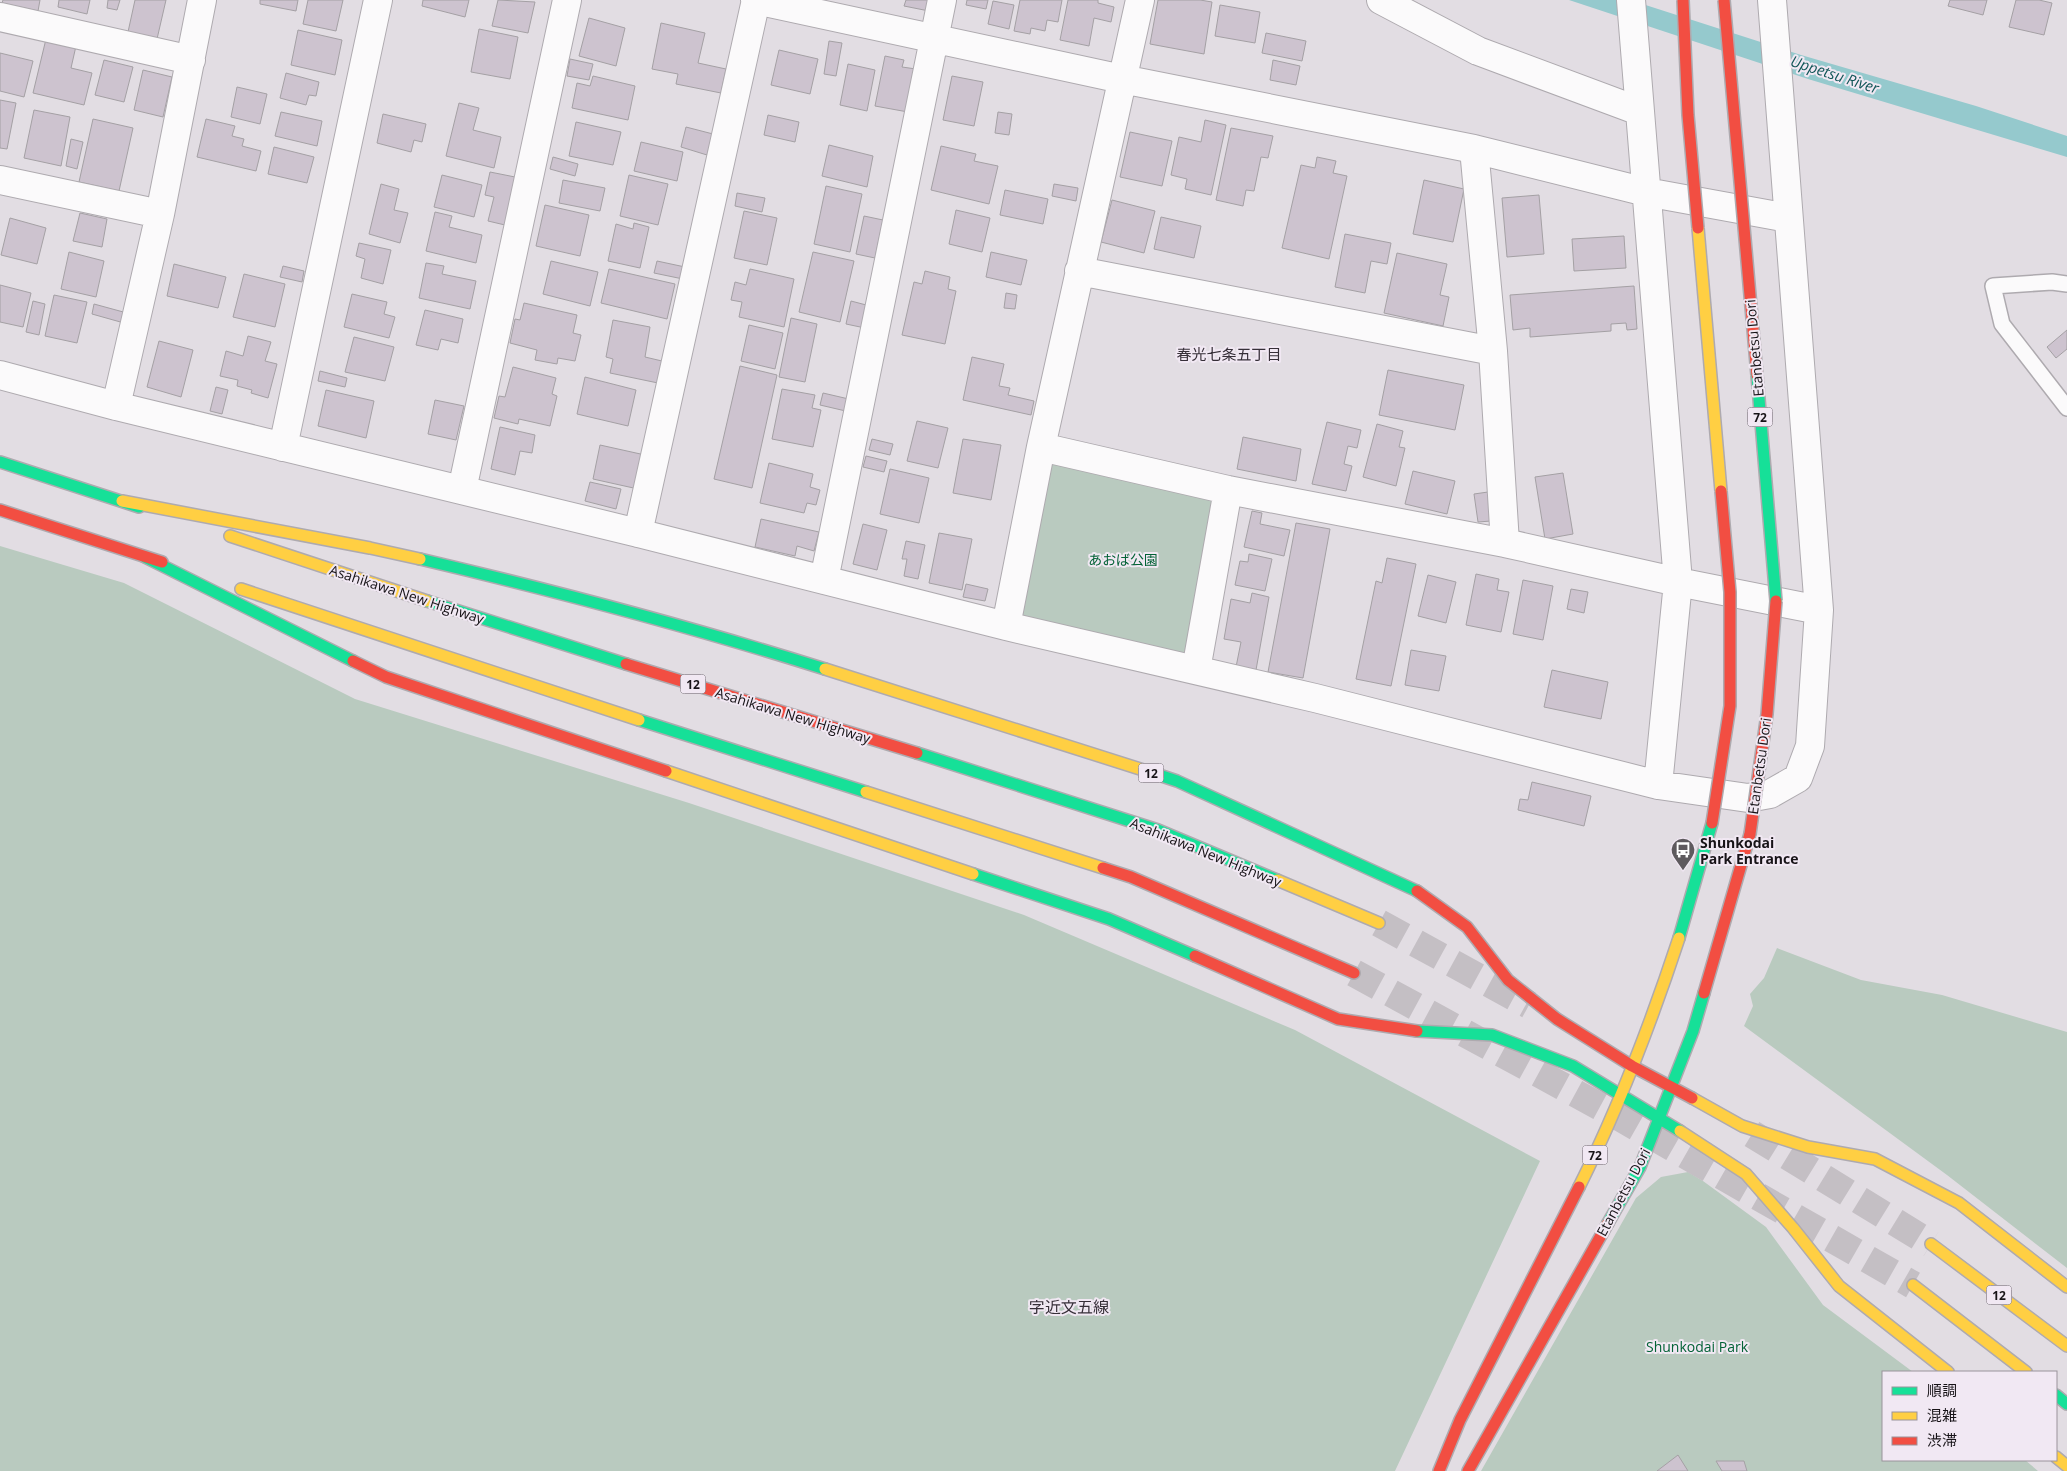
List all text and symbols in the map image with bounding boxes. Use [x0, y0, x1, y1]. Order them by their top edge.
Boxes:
water label: Uppetsu River [1788, 50, 1883, 98]
street label: Etanbetsu Dori [1740, 299, 1768, 397]
district label: 春光七条五丁目 [1176, 344, 1282, 364]
road number: 72 [1748, 408, 1772, 427]
park label: あおば公園 [1088, 550, 1158, 569]
street label: Asahikawa New Highway [327, 560, 488, 628]
road number: 12 [680, 674, 706, 694]
street label: Asahikawa New Highway [713, 682, 874, 748]
street label: Etanbetsu Dori [1743, 717, 1775, 815]
road number: 12 [1138, 764, 1164, 782]
street label: Asahikawa New Highway [1128, 813, 1285, 891]
place label: Shunkodai Park Entrance [1700, 833, 1799, 868]
bus stop icon: Shunkodai Park Entrance [1670, 837, 1696, 871]
street label: Etanbetsu Dori [1592, 1145, 1654, 1239]
road number: 72 [1582, 1146, 1608, 1164]
road number: 12 [1986, 1286, 2012, 1304]
district label: 字近文五線 [1029, 1296, 1109, 1318]
park label: Shunkodai Park [1646, 1337, 1749, 1356]
legend [1882, 1371, 2057, 1461]
text: 順調 [1927, 1380, 1957, 1400]
text: 混雑 [1927, 1405, 1957, 1425]
text: 渋滞 [1927, 1430, 1957, 1450]

